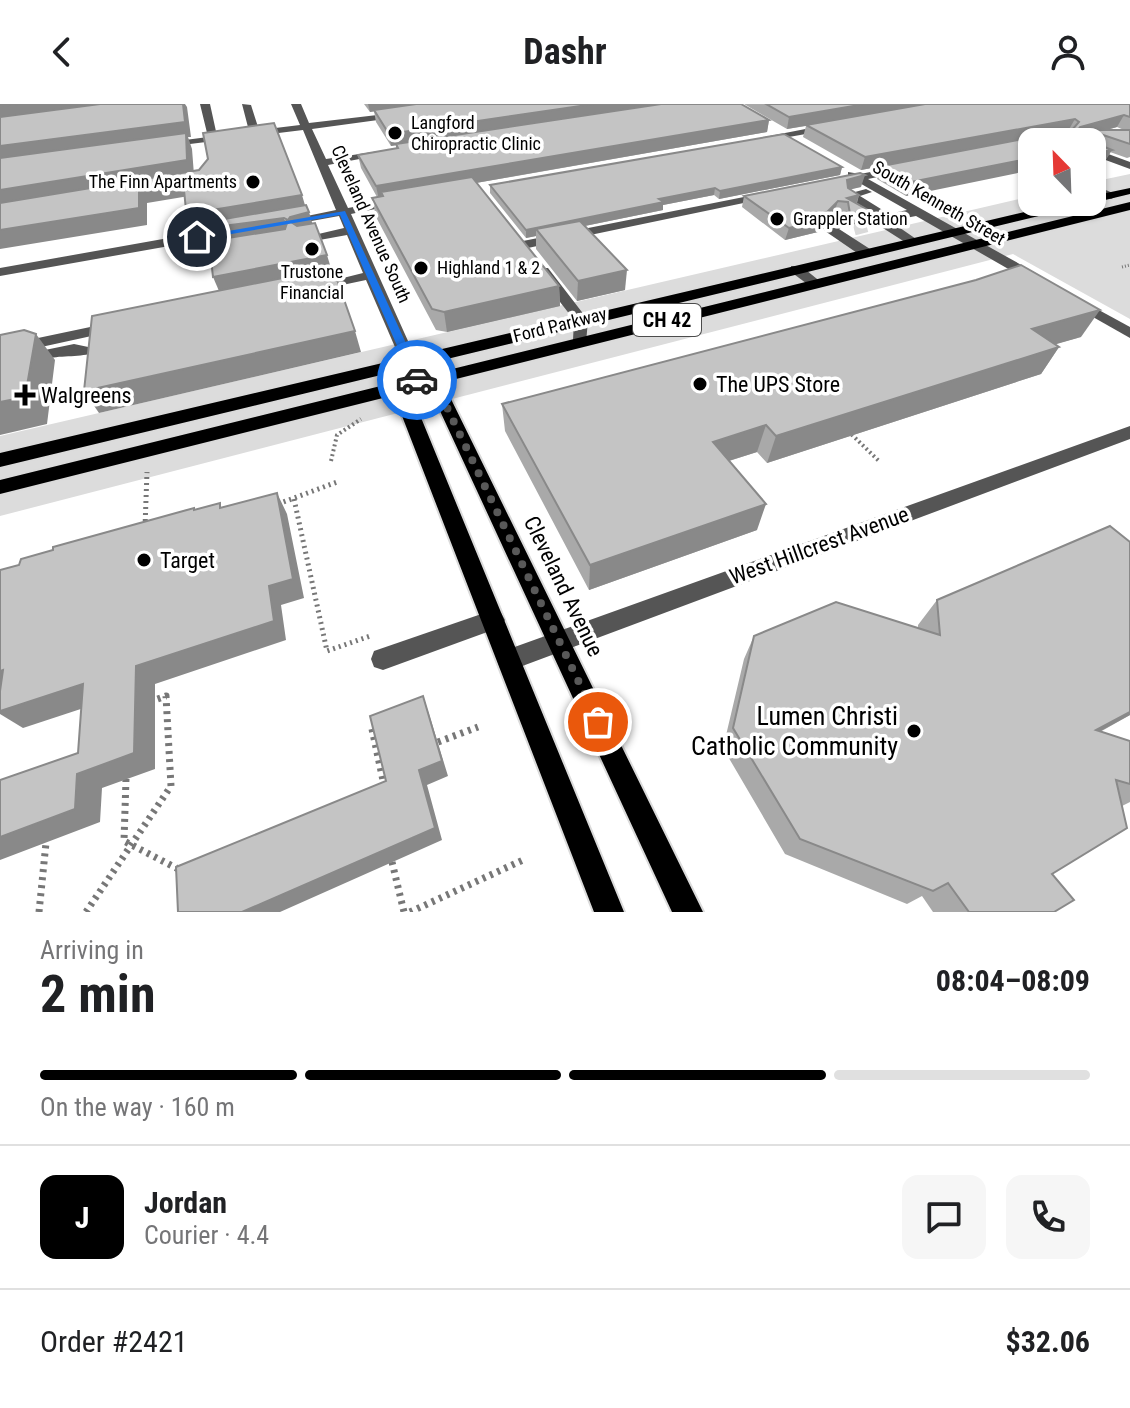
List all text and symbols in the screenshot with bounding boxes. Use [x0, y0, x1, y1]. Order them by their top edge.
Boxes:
icon: back [40, 30, 84, 74]
icon: person [1046, 30, 1090, 74]
text: Dashr [523, 31, 607, 73]
place label: Langford Chiropractic Clinic [411, 112, 541, 154]
marker: Langford Chiropractic Clinic [386, 124, 404, 142]
north arrow [1018, 128, 1106, 216]
map controls [1018, 128, 1106, 216]
street label: Cleveland Avenue South [327, 142, 416, 306]
street label: South Kenneth Street [869, 156, 1009, 249]
place label: The Finn Apartments [89, 171, 237, 192]
marker: The Finn Apartments [244, 173, 262, 191]
pin [163, 203, 231, 271]
place label: Grappler Station [793, 208, 908, 229]
marker: Grappler Station [768, 210, 786, 228]
icon: home [175, 215, 219, 259]
marker: Trustone Financial [303, 240, 321, 258]
place label: Highland 1 & 2 [437, 257, 540, 278]
marker: Highland 1 & 2 [412, 259, 430, 277]
place label: Trustone Financial [280, 261, 344, 303]
street label: Ford Parkway [511, 303, 609, 346]
road number: CH 42 [633, 304, 701, 336]
courier [377, 340, 457, 420]
icon: car [395, 358, 439, 402]
place label: The UPS Store [716, 372, 840, 397]
marker: The UPS Store [691, 375, 709, 393]
place label: Walgreens [41, 383, 132, 408]
marker: Walgreens [16, 386, 34, 404]
street label: West Hillcrest Avenue [726, 501, 912, 590]
street label: Cleveland Avenue [519, 512, 608, 660]
place label: Target [160, 548, 215, 573]
marker: Target [135, 551, 153, 569]
pin [564, 688, 632, 756]
icon: bag [576, 700, 620, 744]
place label: Lumen Christi Catholic Community [691, 701, 898, 761]
marker: Lumen Christi Catholic Community [905, 722, 923, 740]
text: Arriving in [40, 935, 144, 965]
text: 08:04–08:09 [936, 963, 1090, 998]
text: 2 min [40, 964, 156, 1025]
text: On the way · 160 m [40, 1092, 235, 1122]
button: chat [902, 1175, 986, 1259]
button: phone [1006, 1175, 1090, 1259]
text: Jordan [144, 1185, 227, 1220]
text: J [75, 1200, 89, 1235]
text: Courier · 4.4 [144, 1220, 269, 1250]
text: Order #2421 [40, 1324, 188, 1359]
text: $32.06 [1005, 1324, 1090, 1359]

